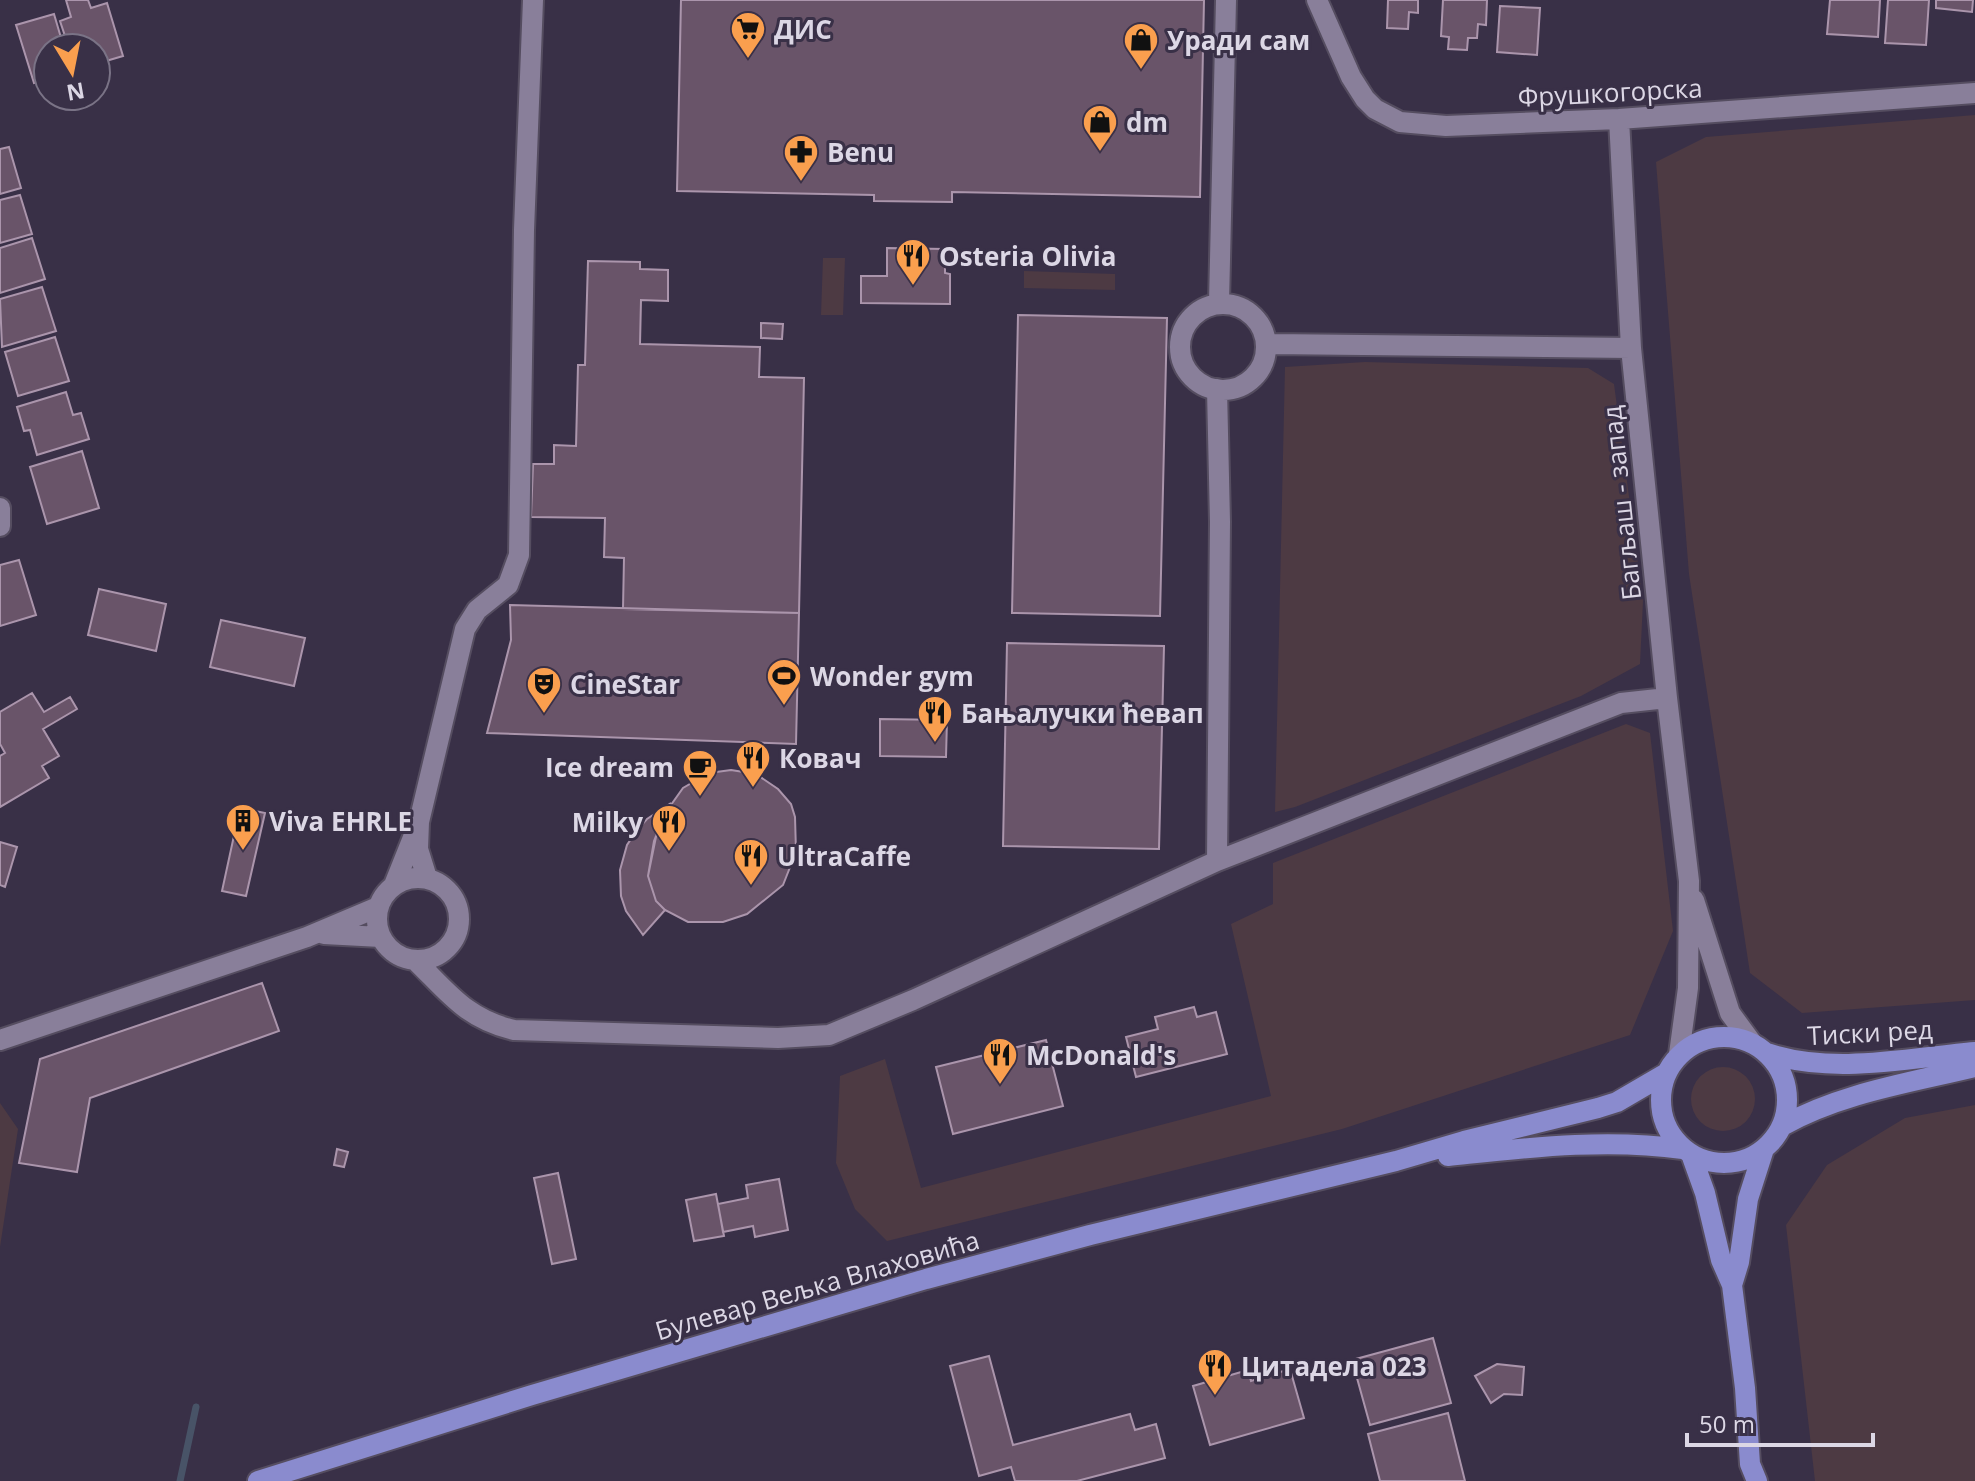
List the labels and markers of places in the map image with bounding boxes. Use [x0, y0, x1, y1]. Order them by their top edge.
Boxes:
supermarket icon: ДИС [729, 10, 767, 60]
place label: ДИС [774, 11, 832, 47]
shop icon: Уради сам [1122, 21, 1160, 71]
place label: Уради сам [1167, 22, 1310, 58]
shop icon: dm [1081, 103, 1119, 153]
place label: dm [1126, 104, 1168, 140]
pharmacy icon: Benu [782, 133, 820, 183]
place label: Benu [827, 134, 894, 170]
restaurant icon: Osteria Olivia [894, 237, 932, 287]
place label: Osteria Olivia [939, 238, 1116, 274]
sports icon: Wonder gym [765, 657, 803, 707]
place label: Wonder gym [810, 658, 974, 694]
theatre icon: CineStar [525, 665, 563, 715]
place label: CineStar [570, 666, 680, 702]
restaurant icon: Бањалучки ћевап [916, 694, 954, 744]
place label: Бањалучки ћевап [961, 695, 1204, 731]
restaurant icon: Ковач [734, 739, 772, 789]
place label: Ковач [779, 740, 862, 776]
cafe icon: Ice dream [681, 748, 719, 798]
place label: Ice dream [545, 749, 674, 785]
building icon: Viva EHRLE [224, 802, 262, 852]
place label: Viva EHRLE [269, 803, 412, 839]
restaurant icon: Milky [650, 803, 688, 853]
place label: Milky [572, 804, 643, 840]
restaurant icon: UltraCaffe [732, 837, 770, 887]
place label: UltraCaffe [777, 838, 911, 874]
restaurant icon: McDonald's [981, 1036, 1019, 1086]
place label: McDonald's [1026, 1037, 1176, 1073]
restaurant icon: Цитадела 023 [1196, 1347, 1234, 1397]
place label: Цитадела 023 [1241, 1348, 1427, 1384]

